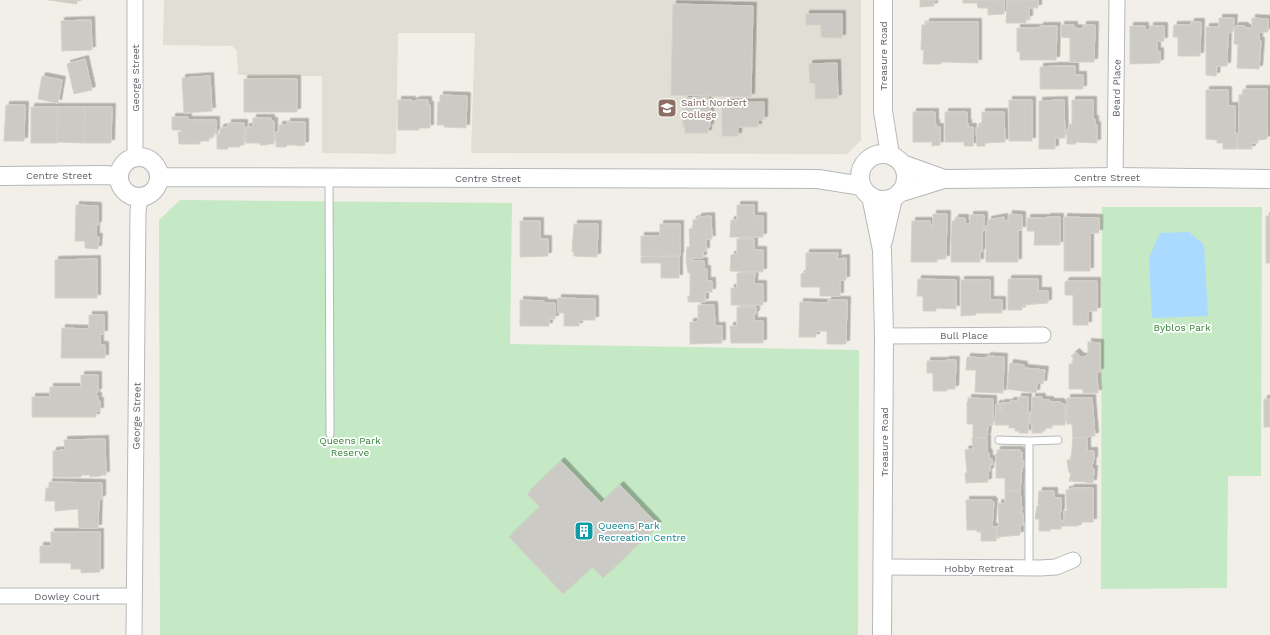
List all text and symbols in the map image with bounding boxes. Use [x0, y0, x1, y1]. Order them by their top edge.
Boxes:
street label: Treasure Road [878, 21, 889, 91]
street label: George Street [130, 43, 141, 112]
street label: Beard Place [1110, 59, 1123, 117]
school or university icon: Saint Norbert College [656, 97, 678, 119]
place label: Saint Norbert College [681, 97, 748, 120]
street label: Centre Street [26, 170, 93, 181]
street label: Centre Street [1074, 172, 1141, 183]
street label: Centre Street [455, 173, 522, 184]
park label: Byblos Park [1153, 322, 1211, 333]
street label: Bull Place [940, 330, 988, 341]
street label: George Street [130, 381, 143, 450]
street label: Treasure Road [879, 407, 890, 477]
park label: Queens Park Reserve [319, 435, 381, 458]
building icon: Queens Park Recreation Centre [573, 520, 595, 542]
place label: Queens Park Recreation Centre [598, 520, 686, 543]
street label: Hobby Retreat [944, 563, 1015, 574]
street label: Dowley Court [34, 591, 100, 602]

